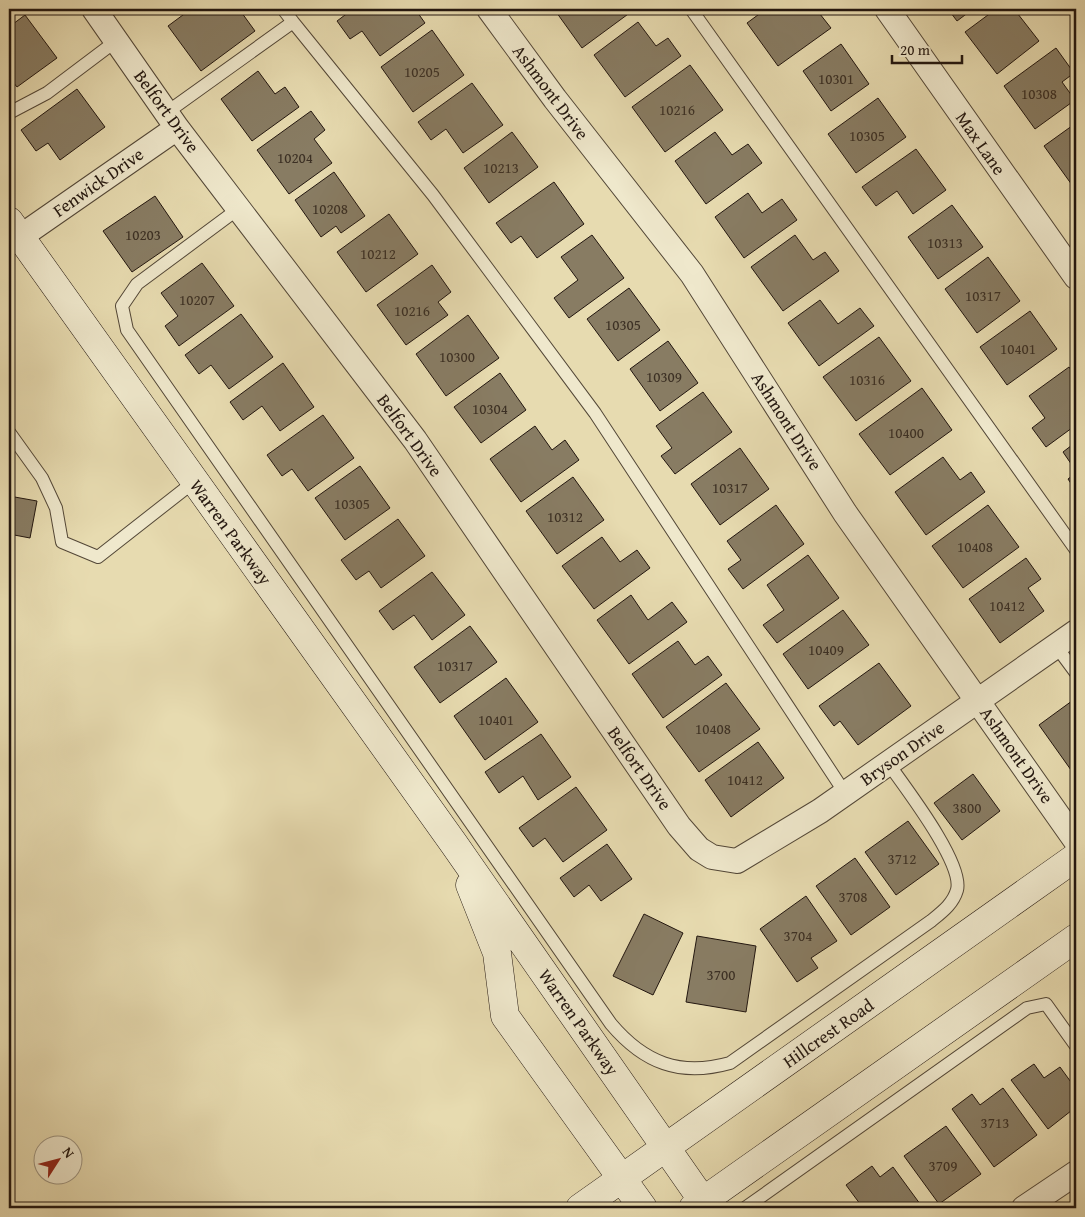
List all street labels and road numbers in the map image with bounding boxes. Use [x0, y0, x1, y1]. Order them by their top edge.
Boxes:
street label: Ashmont Drive [506, 39, 596, 145]
street label: Belfort Drive [128, 64, 206, 158]
street label: Max Lane [949, 106, 1013, 180]
street label: Fenwick Drive [47, 141, 149, 223]
street label: Ashmont Drive [745, 366, 829, 476]
street label: Belfort Drive [371, 388, 449, 482]
street label: Warren Parkway [183, 474, 279, 590]
street label: Ashmont Drive [974, 701, 1060, 809]
street label: Bryson Drive [854, 714, 950, 792]
street label: Belfort Drive [601, 721, 679, 815]
street label: Warren Parkway [532, 963, 626, 1081]
street label: Hillcrest Road [777, 991, 879, 1074]

